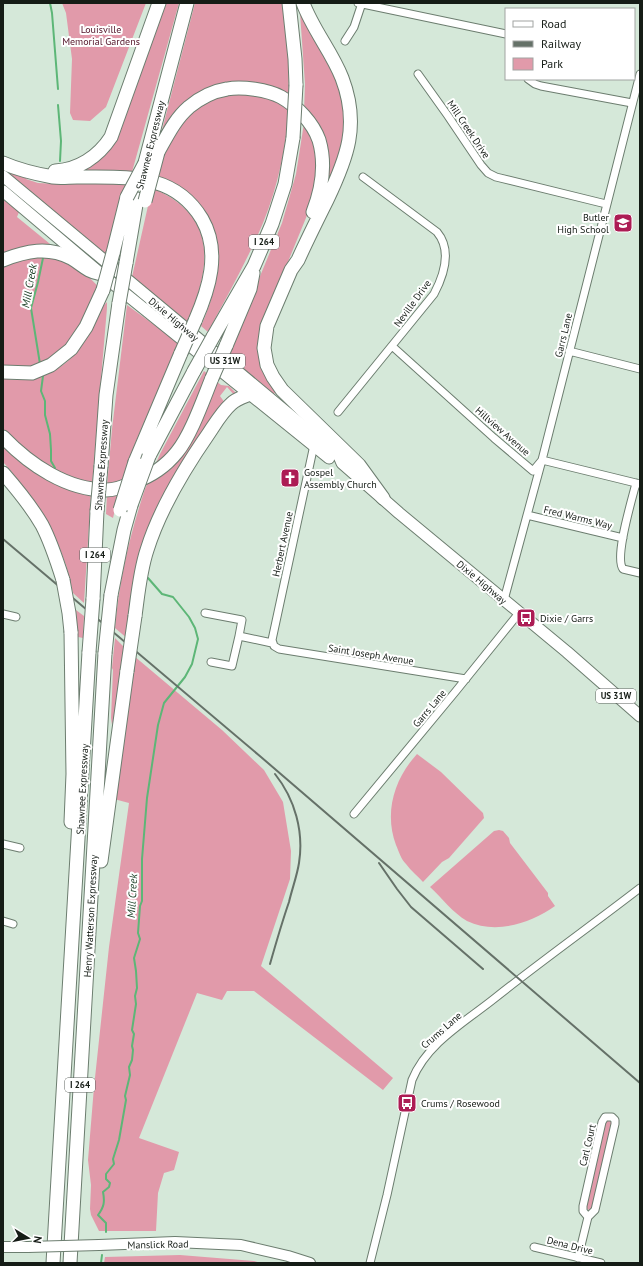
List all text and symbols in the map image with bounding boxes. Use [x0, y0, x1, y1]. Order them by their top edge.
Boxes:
legend [505, 8, 635, 80]
text: Road [541, 16, 566, 31]
park label: Louisville Memorial Gardens [62, 23, 140, 48]
text: Railway [541, 36, 581, 51]
text: Park [541, 56, 563, 71]
street label: Mill Creek Drive [444, 98, 493, 161]
street label: Shawnee Expressway [133, 99, 168, 191]
place label: Butler High School [557, 211, 610, 236]
school or university icon: Butler High School [612, 212, 634, 234]
road number: I 264 [249, 235, 279, 249]
water label: Mill Creek [18, 262, 40, 309]
street label: Neville Drive [391, 277, 434, 329]
street label: Dixie Highway [146, 294, 202, 345]
street label: Garrs Lane [552, 312, 575, 359]
road number: US 31W [205, 354, 245, 368]
street label: Hillview Avenue [473, 404, 533, 459]
street label: Shawnee Expressway [92, 419, 111, 511]
place label: Gospel Assembly Church [304, 466, 377, 491]
church icon: Gospel Assembly Church [279, 467, 301, 489]
street label: Fred Warms Way [542, 503, 614, 532]
street label: Herbert Avenue [269, 510, 296, 578]
road number: I 264 [80, 548, 110, 562]
street label: Dixie Highway [454, 557, 510, 608]
bus stop icon: Dixie / Garrs [515, 607, 537, 629]
place label: Dixie / Garrs [540, 612, 593, 625]
street label: Saint Joseph Avenue [327, 641, 415, 668]
street label: Garrs Lane [410, 687, 449, 730]
road number: US 31W [596, 689, 636, 703]
street label: Shawnee Expressway [74, 743, 91, 835]
street label: Henry Watterson Expressway [81, 854, 100, 978]
water label: Mill Creek [124, 872, 140, 919]
street label: Crums Lane [418, 1009, 464, 1052]
road number: I 264 [65, 1078, 95, 1092]
bus stop icon: Crums / Rosewood [396, 1092, 418, 1114]
place label: Crums / Rosewood [421, 1097, 500, 1110]
street label: Carl Court [576, 1122, 599, 1167]
north arrow [8, 1218, 48, 1258]
street label: Dena Drive [545, 1233, 594, 1257]
text: N [30, 1235, 45, 1245]
street label: Manslick Road [127, 1237, 189, 1252]

